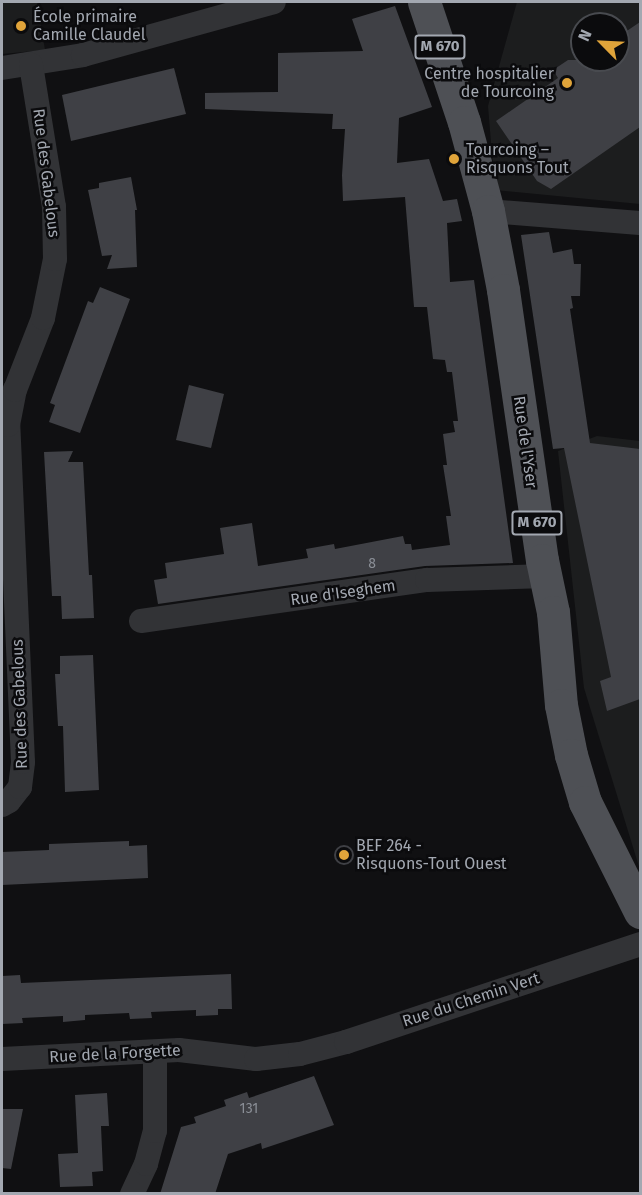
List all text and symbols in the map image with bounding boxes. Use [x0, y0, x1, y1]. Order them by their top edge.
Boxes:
place label: École primaire Camille Claudel [33, 7, 145, 45]
north arrow [570, 12, 630, 72]
marker: École primaire Camille Claudel [14, 19, 28, 33]
text: N [574, 27, 596, 44]
road number: M 670 [413, 35, 467, 59]
place label: Centre hospitalier de Tourcoing [424, 64, 554, 102]
marker: Centre hospitalier de Tourcoing [558, 74, 576, 92]
street label: Rue des Gabelous [29, 107, 63, 239]
place label: Tourcoing – Risquons Tout [466, 140, 569, 178]
marker: Tourcoing – Risquons Tout [447, 152, 461, 166]
street label: Rue de l'Yser [509, 395, 541, 489]
road number: M 670 [510, 511, 564, 535]
house number: 8 [368, 556, 376, 572]
street label: Rue d'Iseghem [289, 576, 397, 610]
street label: Rue des Gabelous [8, 639, 32, 769]
place label: BEF 264 - Risquons-Tout Ouest [356, 836, 507, 874]
marker: BEF 264 - Risquons-Tout Ouest [337, 848, 351, 862]
street label: Rue du Chemin Vert [400, 969, 542, 1031]
street label: Rue de la Forgette [49, 1041, 181, 1067]
house number: 131 [240, 1101, 258, 1117]

